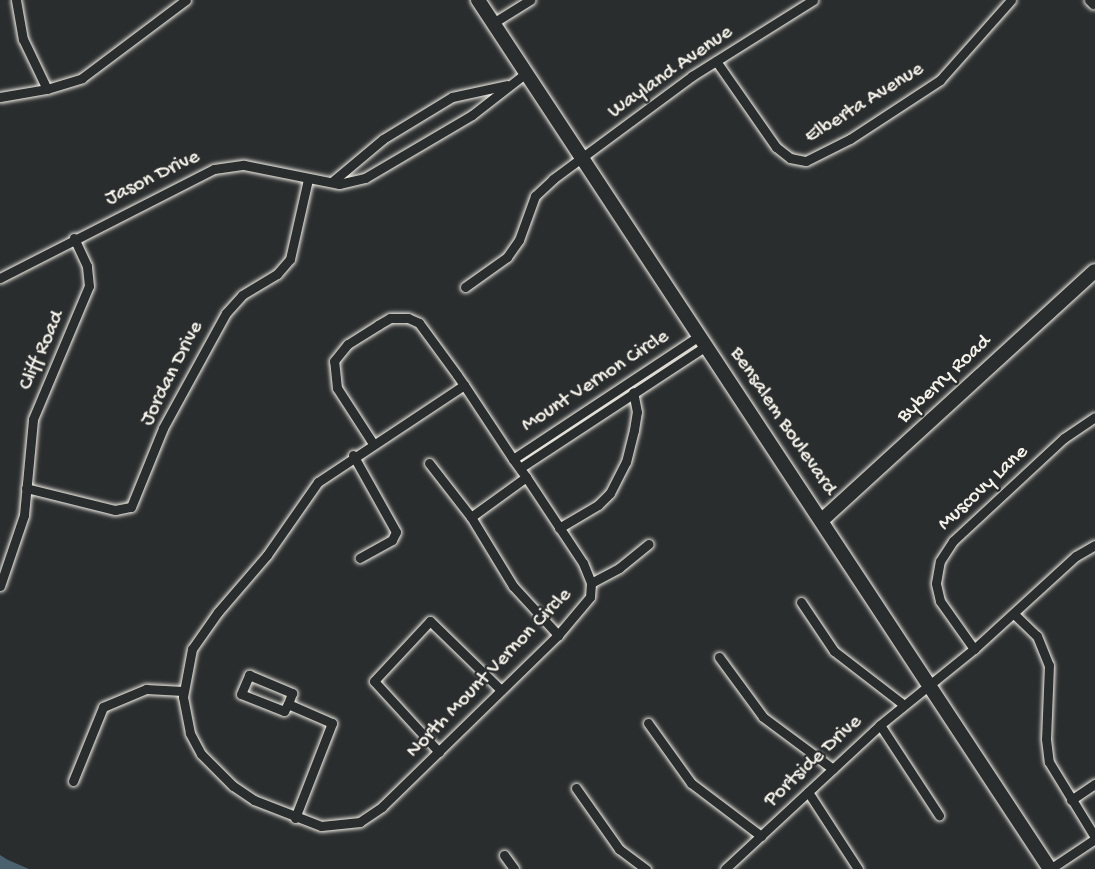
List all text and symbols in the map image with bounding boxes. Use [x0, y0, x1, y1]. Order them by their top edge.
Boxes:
street label: Wayland Avenue [604, 21, 738, 125]
street label: Elberta Avenue [801, 57, 929, 151]
street label: Jason Drive [102, 145, 204, 213]
street label: Cliff Road [14, 307, 72, 395]
street label: Jordan Drive [136, 317, 210, 431]
street label: Mount Vernon Circle [518, 325, 674, 439]
street label: Byberry Road [893, 330, 997, 430]
street label: Bensalem Boulevard [723, 343, 841, 501]
street label: Muscovy Lane [933, 441, 1035, 537]
street label: North Mount Vernon Circle [402, 583, 578, 765]
street label: Portside Drive [760, 710, 868, 814]

